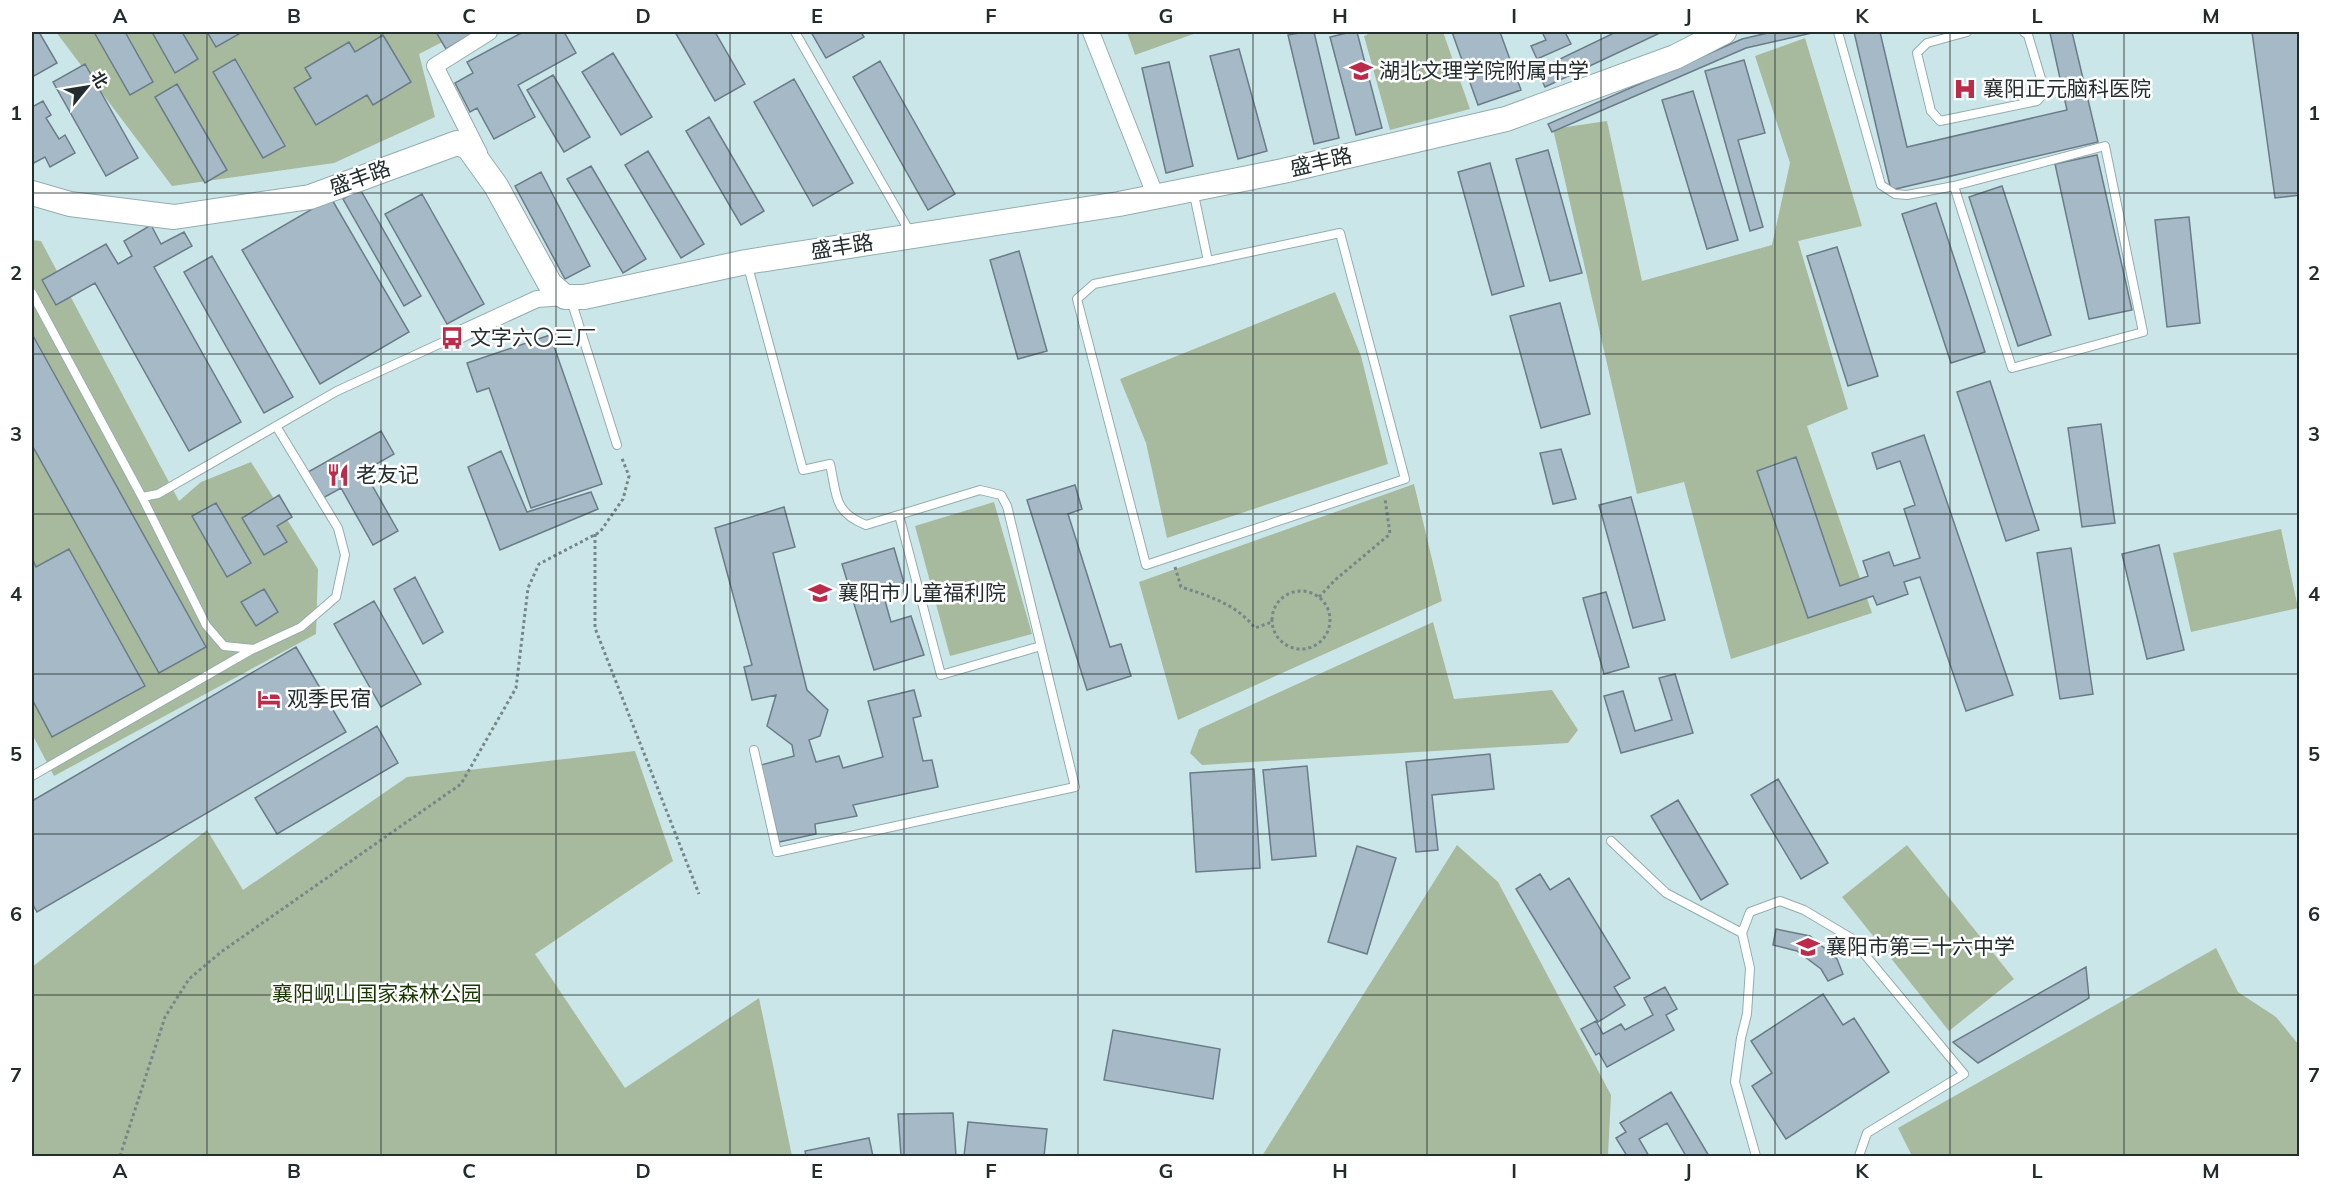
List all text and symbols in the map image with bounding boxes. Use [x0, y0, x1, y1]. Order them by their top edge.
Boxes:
text: A [113, 3, 128, 28]
text: B [287, 3, 301, 28]
text: C [462, 3, 476, 28]
text: D [635, 3, 651, 28]
text: E [811, 3, 823, 28]
text: F [985, 3, 997, 28]
text: G [1159, 3, 1173, 28]
text: H [1332, 3, 1348, 28]
text: I [1511, 3, 1517, 28]
text: J [1684, 3, 1692, 28]
text: K [1855, 3, 1869, 28]
text: L [2031, 3, 2043, 28]
text: M [2202, 3, 2220, 28]
north arrow [57, 57, 117, 117]
place label: 湖北文理学院附属中学 [1379, 57, 1589, 83]
school or university icon: 湖北文理学院附属中学 [1348, 58, 1374, 84]
text: 北 [87, 68, 113, 91]
place label: 襄阳正元脑科医院 [1983, 75, 2151, 101]
hospital icon: 襄阳正元脑科医院 [1952, 76, 1978, 102]
text: 1 [10, 100, 22, 125]
text: 1 [2308, 100, 2320, 125]
street label: 盛丰路 [1287, 141, 1354, 181]
street label: 盛丰路 [326, 154, 394, 200]
street label: 盛丰路 [809, 228, 875, 264]
text: 2 [10, 260, 22, 285]
text: 2 [2308, 260, 2320, 285]
place label: 文字六〇三厂 [470, 324, 596, 350]
bus stop icon: 文字六〇三厂 [439, 325, 465, 351]
text: 3 [10, 421, 22, 446]
text: 3 [2308, 421, 2320, 446]
place label: 老友记 [356, 461, 419, 487]
restaurant icon: 老友记 [325, 462, 351, 488]
place label: 襄阳市儿童福利院 [838, 579, 1006, 605]
school or university icon: 襄阳市儿童福利院 [807, 580, 833, 606]
text: 4 [10, 581, 22, 606]
text: 4 [2308, 581, 2320, 606]
place label: 观季民宿 [287, 685, 371, 711]
hotel icon: 观季民宿 [256, 686, 282, 712]
text: 5 [10, 741, 22, 766]
text: 5 [2308, 741, 2320, 766]
text: 6 [10, 901, 22, 926]
text: 6 [2308, 901, 2320, 926]
place label: 襄阳市第三十六中学 [1826, 933, 2015, 959]
school or university icon: 襄阳市第三十六中学 [1795, 934, 1821, 960]
park label: 襄阳岘山国家森林公园 [272, 980, 482, 1006]
text: 7 [10, 1062, 22, 1087]
text: 7 [2308, 1062, 2320, 1087]
text: A [113, 1158, 128, 1183]
text: B [287, 1158, 301, 1183]
text: C [462, 1158, 476, 1183]
text: D [635, 1158, 651, 1183]
text: E [811, 1158, 823, 1183]
text: F [985, 1158, 997, 1183]
text: G [1159, 1158, 1173, 1183]
text: H [1332, 1158, 1348, 1183]
text: I [1511, 1158, 1517, 1183]
text: J [1684, 1158, 1692, 1183]
text: K [1855, 1158, 1869, 1183]
text: L [2031, 1158, 2043, 1183]
text: M [2202, 1158, 2220, 1183]

